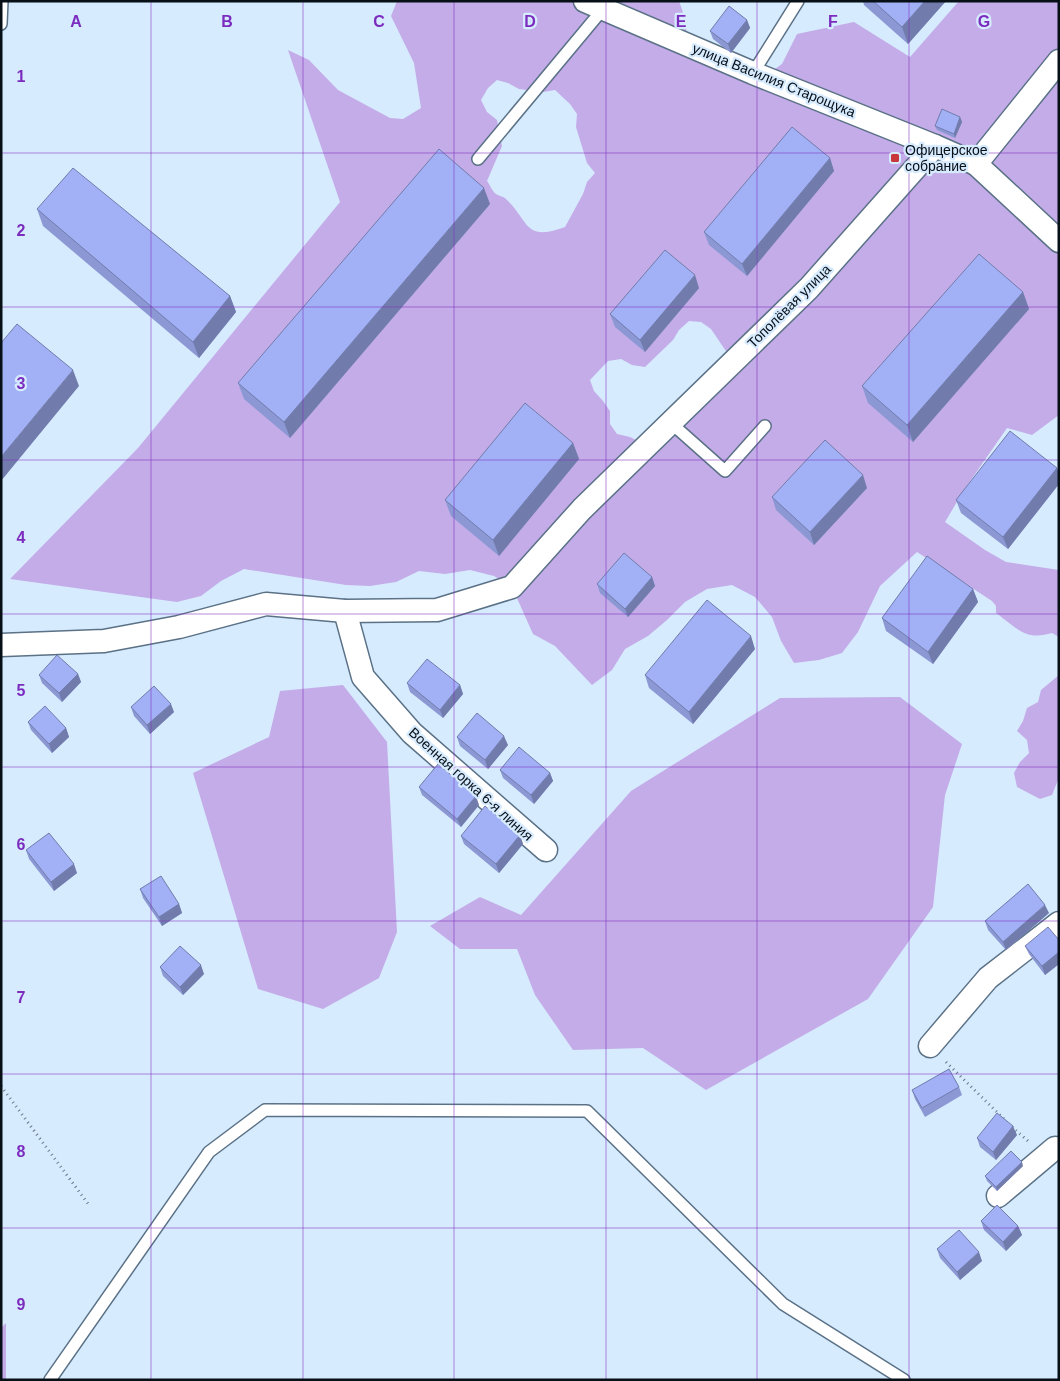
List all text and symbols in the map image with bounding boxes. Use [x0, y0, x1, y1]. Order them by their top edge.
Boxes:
text: A [70, 13, 82, 30]
text: B [221, 13, 233, 30]
text: C [373, 13, 385, 30]
text: D [524, 13, 536, 30]
text: E [676, 13, 687, 30]
text: F [828, 13, 838, 30]
text: G [978, 13, 990, 30]
street label: улица Василия Старощука [690, 40, 858, 120]
text: 1 [17, 68, 26, 85]
place label: Офицерское собрание [905, 142, 988, 174]
marker: Офицерское собрание [889, 152, 901, 164]
text: 2 [17, 222, 26, 239]
street label: Тополёвая улица [744, 261, 834, 351]
text: 3 [17, 375, 26, 392]
text: 4 [17, 529, 26, 546]
text: 5 [17, 682, 26, 699]
street label: Военная горка 6-я линия [406, 724, 536, 844]
text: 6 [17, 836, 26, 853]
text: 7 [17, 989, 26, 1006]
text: 8 [17, 1143, 26, 1160]
text: 9 [17, 1296, 26, 1313]

